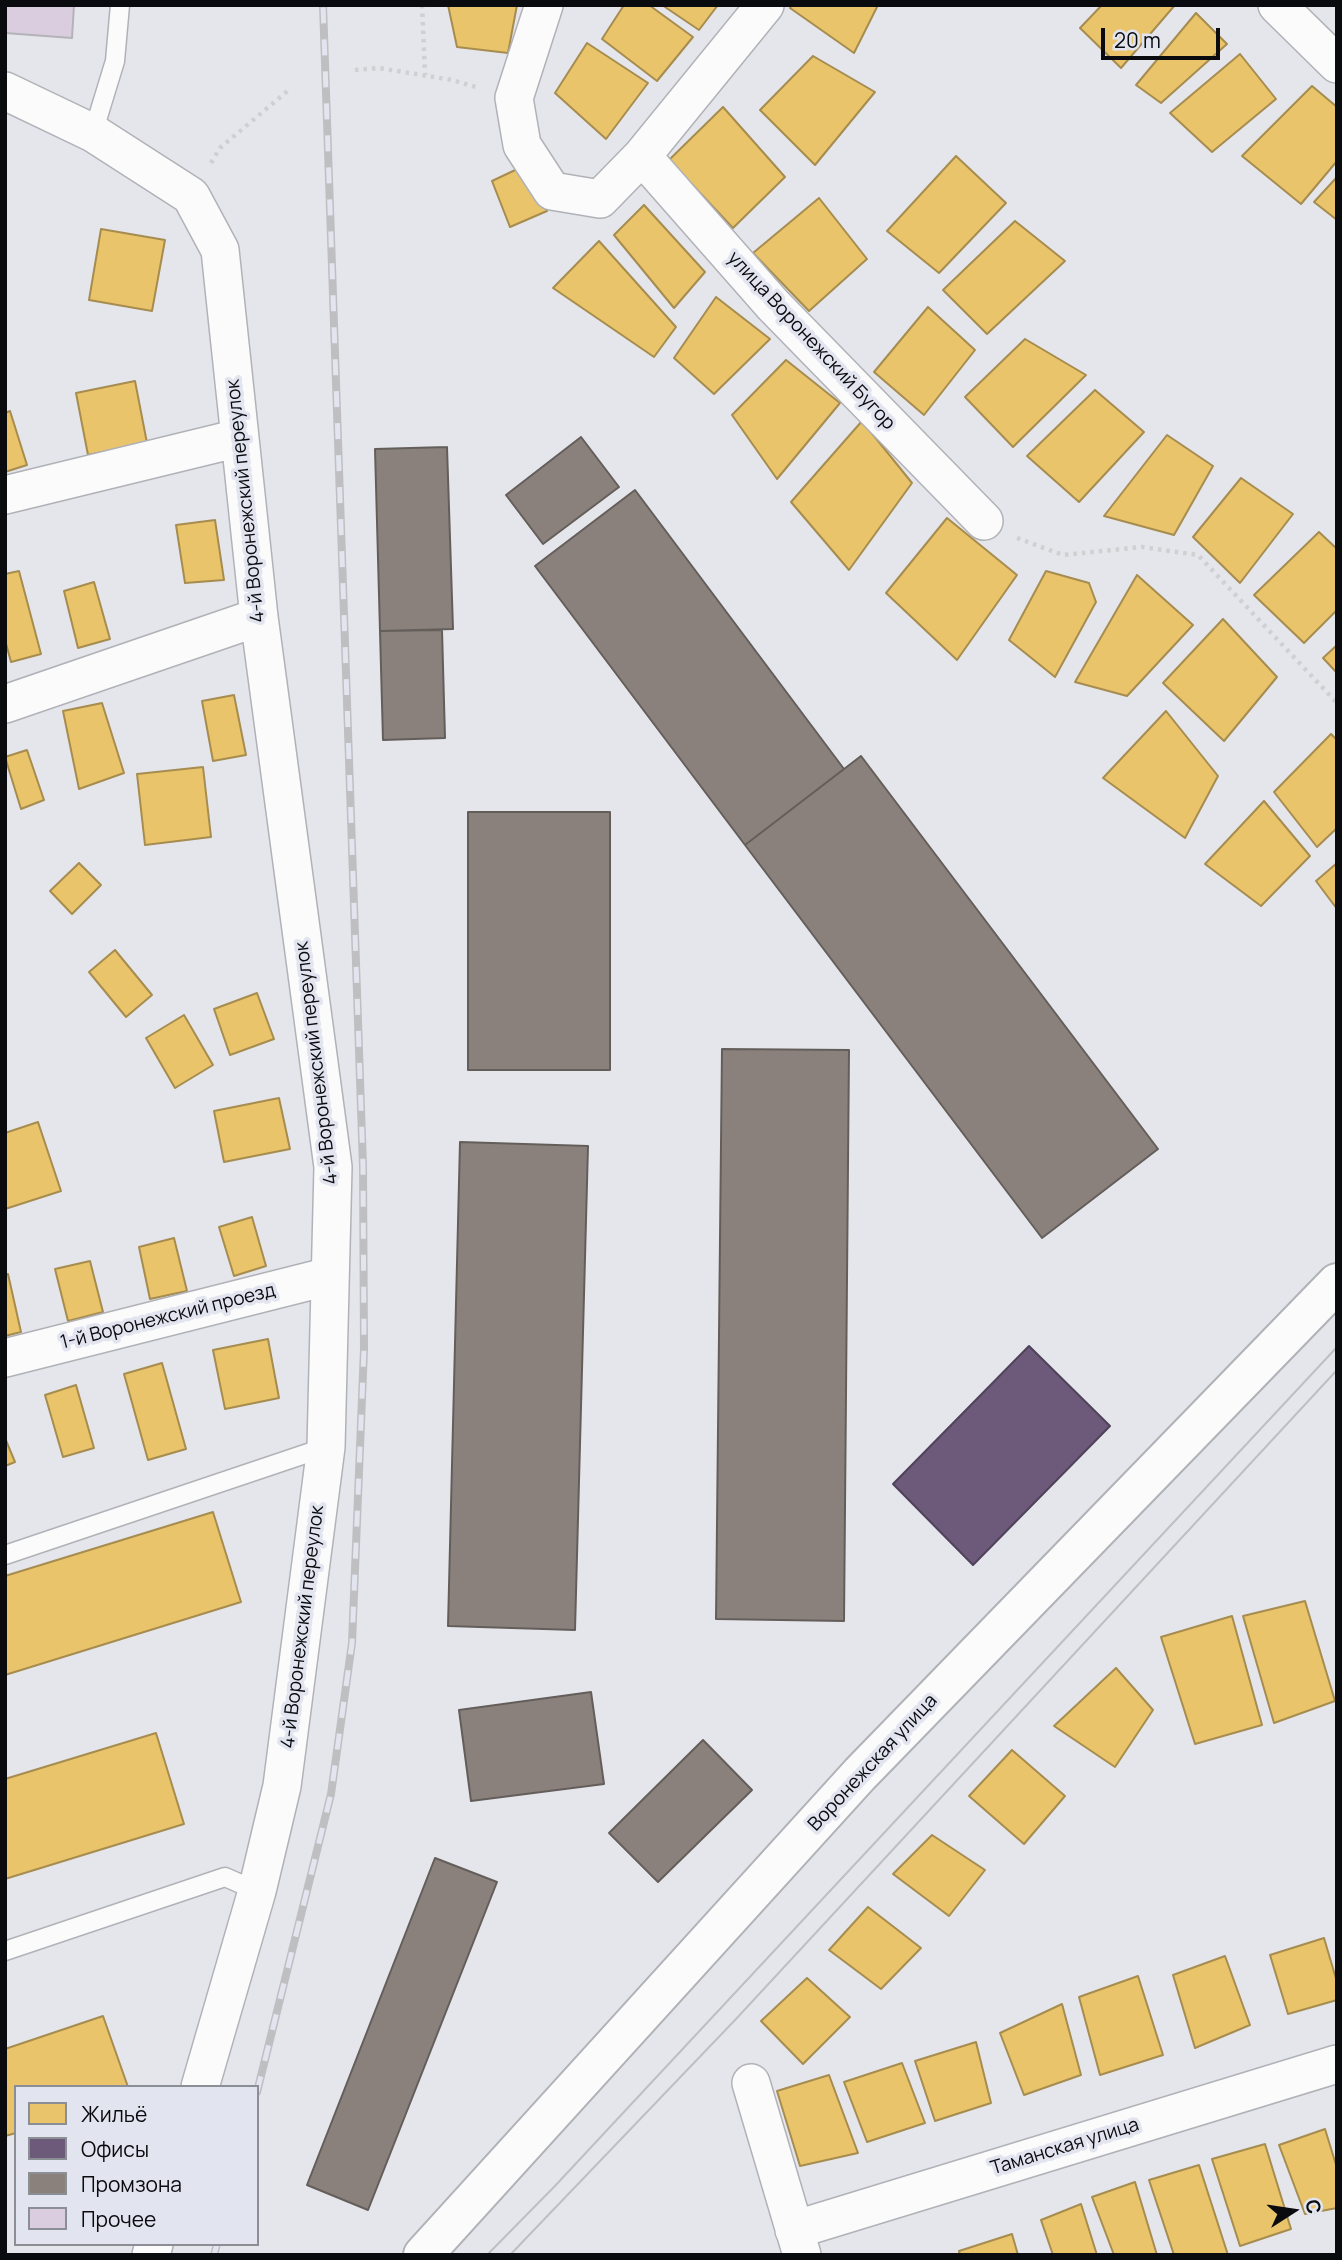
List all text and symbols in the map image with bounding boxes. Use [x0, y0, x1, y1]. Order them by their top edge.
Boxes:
scale bar [1104, 14, 1223, 58]
text: 20 m [1114, 26, 1161, 54]
street label: улица Воронежский Бугор [722, 247, 900, 435]
street label: 4-й Воронежский переулок [222, 378, 270, 624]
street label: 4-й Воронежский переулок [291, 940, 343, 1186]
street label: 1-й Воронежский проезд [58, 1279, 278, 1355]
street label: 4-й Воронежский переулок [277, 1504, 329, 1750]
street label: Воронежская улица [804, 1690, 942, 1836]
legend [14, 2085, 259, 2246]
text: Жильё [81, 2100, 147, 2128]
street label: Таманская улица [988, 2114, 1142, 2180]
text: Офисы [81, 2135, 149, 2163]
text: Промзона [81, 2170, 182, 2198]
north arrow [1258, 2176, 1328, 2246]
text: С [1299, 2197, 1328, 2216]
text: Прочее [81, 2205, 156, 2233]

